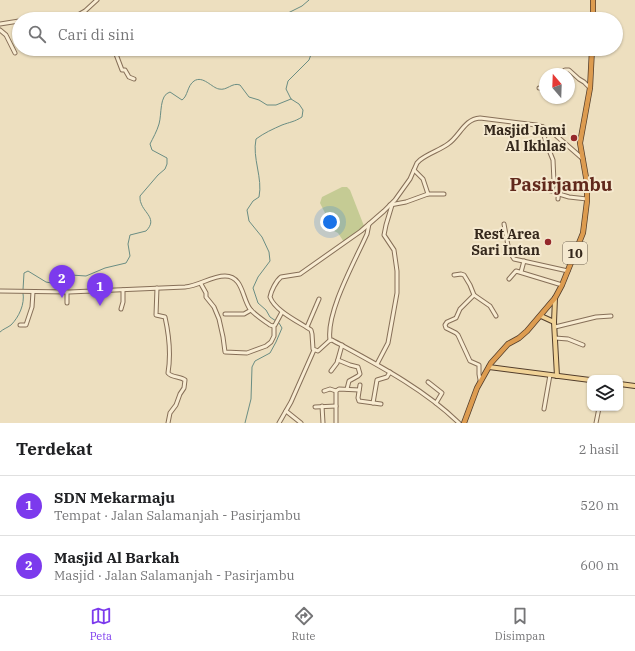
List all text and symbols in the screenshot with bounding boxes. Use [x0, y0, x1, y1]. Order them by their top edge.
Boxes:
search box [12, 12, 623, 56]
icon: search [26, 23, 48, 45]
text: Cari di sini [58, 25, 134, 44]
north arrow [539, 68, 575, 104]
place label: Masjid Jami Al Ikhlas [484, 121, 566, 155]
marker: Masjid Jami Al Ikhlas [569, 133, 579, 143]
district label: Pasirjambu [510, 173, 613, 196]
your location [320, 212, 340, 232]
place label: Rest Area Sari Intan [471, 225, 540, 259]
marker: Rest Area Sari Intan [543, 237, 553, 247]
road number: 10 [563, 242, 587, 264]
pin: 2 [49, 265, 75, 298]
pin: 1 [87, 273, 113, 306]
map controls [587, 375, 623, 411]
button: layers [587, 375, 623, 411]
text: Terdekat [16, 438, 92, 460]
text: 2 hasil [579, 441, 619, 458]
text: SDN Mekarmaju [54, 488, 175, 507]
text: 1 [25, 497, 33, 514]
text: 520 m [580, 497, 619, 514]
text: Tempat · Jalan Salamanjah - Pasirjambu [54, 507, 301, 524]
text: Masjid Al Barkah [54, 548, 179, 567]
text: 2 [25, 557, 33, 574]
text: 600 m [580, 557, 619, 574]
text: Masjid · Jalan Salamanjah - Pasirjambu [54, 567, 295, 584]
tab: Peta [90, 605, 112, 643]
tab: Rute [292, 605, 315, 643]
tab: Disimpan [495, 605, 545, 643]

